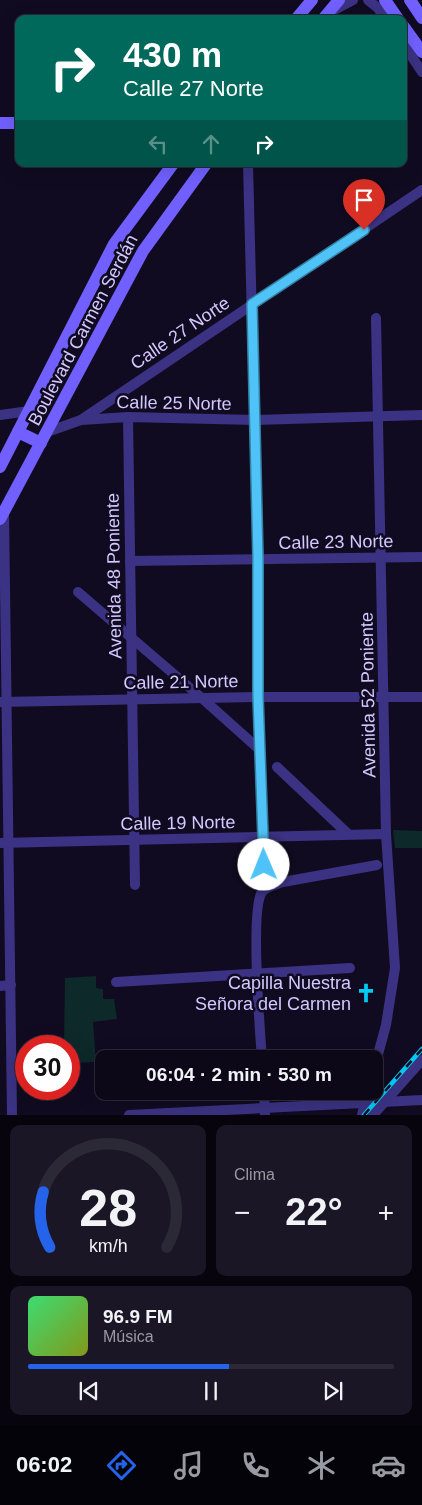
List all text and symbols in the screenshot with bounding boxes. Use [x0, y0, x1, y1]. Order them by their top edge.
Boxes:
icon: right [40, 35, 105, 100]
text: 430 m [123, 35, 222, 74]
text: Calle 27 Norte [123, 76, 264, 101]
icon: left [144, 130, 172, 158]
icon: ahead [197, 130, 225, 158]
icon: right [250, 130, 278, 158]
pin [343, 179, 385, 230]
icon: arrive [350, 186, 378, 214]
street label: Boulevard Carmen Serdán [24, 231, 142, 429]
street label: Calle 27 Norte [127, 293, 233, 373]
street label: Calle 25 Norte [116, 392, 232, 414]
street label: Avenida 48 Poniente [103, 493, 125, 659]
street label: Calle 23 Norte [278, 531, 394, 553]
street label: Avenida 52 Poniente [357, 612, 379, 778]
street label: Calle 21 Norte [123, 671, 239, 693]
street label: Calle 19 Norte [120, 812, 236, 834]
position arrow [237, 838, 289, 890]
place label: Capilla Nuestra Señora del Carmen [195, 973, 352, 1014]
church icon: Capilla Nuestra Señora del Carmen [355, 982, 377, 1004]
speed limit sign: 30 [15, 1035, 80, 1100]
text: 06:04 · 2 min · 530 m [146, 1064, 332, 1085]
text: Clima [234, 1166, 275, 1183]
text: 28 [79, 1179, 137, 1237]
text: 22° [285, 1191, 343, 1233]
text: − [234, 1197, 250, 1228]
text: + [378, 1197, 394, 1228]
text: km/h [89, 1236, 127, 1256]
text: 96.9 FM [103, 1306, 173, 1327]
text: Música [103, 1328, 154, 1345]
icon: previous [75, 1377, 103, 1405]
icon: pause [197, 1377, 225, 1405]
icon: next [319, 1377, 347, 1405]
icon: directions [104, 1448, 139, 1483]
icon: music [171, 1448, 206, 1483]
icon: phone [238, 1448, 273, 1483]
icon: climate [304, 1448, 339, 1483]
icon: car [371, 1448, 406, 1483]
text: 06:02 [16, 1452, 72, 1477]

